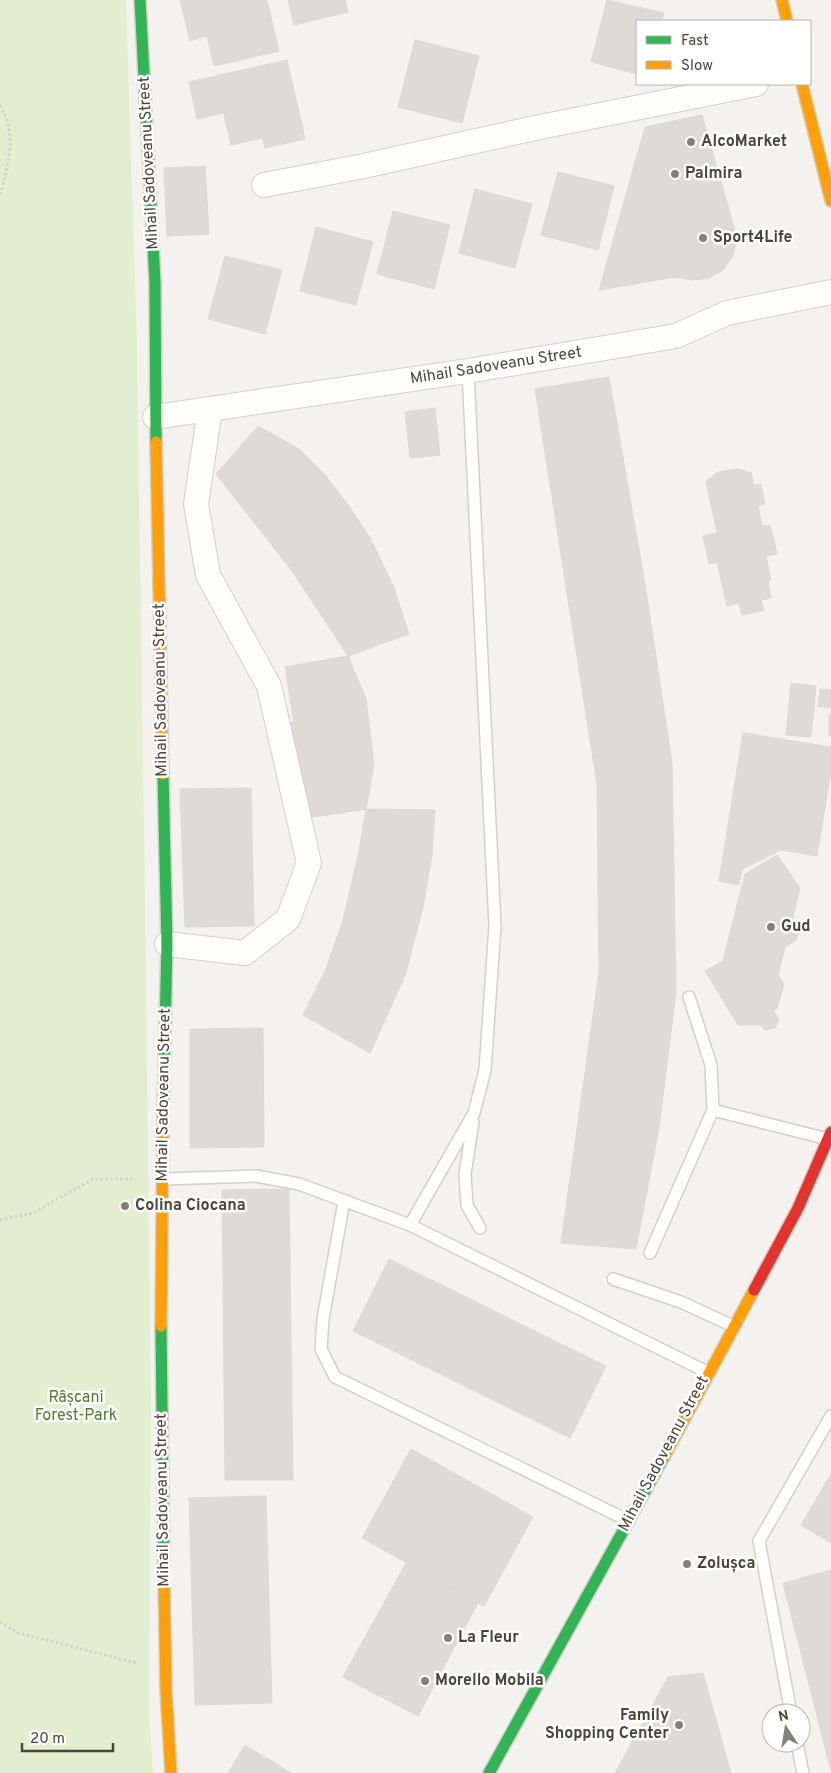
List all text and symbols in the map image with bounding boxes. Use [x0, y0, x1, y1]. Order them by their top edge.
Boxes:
legend [636, 20, 811, 85]
text: Fast [681, 32, 709, 51]
text: Slow [681, 57, 713, 76]
street label: Mihail Sadoveanu Street [134, 76, 164, 250]
place label: AlcoMarket [701, 132, 787, 152]
marker: AlcoMarket [685, 136, 697, 148]
place label: Palmira [685, 164, 742, 184]
marker: Palmira [669, 168, 681, 180]
place label: Sport4Life [713, 228, 792, 248]
marker: Sport4Life [697, 232, 709, 244]
street label: Mihail Sadoveanu Street [409, 343, 583, 389]
street label: Mihail Sadoveanu Street [149, 603, 173, 777]
place label: Gud [781, 917, 810, 937]
marker: Gud [765, 921, 777, 933]
street label: Mihail Sadoveanu Street [152, 1008, 176, 1182]
place label: Colina Ciocana [135, 1196, 246, 1216]
marker: Colina Ciocana [119, 1200, 131, 1212]
street label: Mihail Sadoveanu Street [614, 1373, 714, 1535]
park label: Râșcani Forest-Park [35, 1388, 117, 1426]
street label: Mihail Sadoveanu Street [151, 1413, 175, 1587]
place label: Zolușca [697, 1554, 755, 1574]
marker: Zolușca [681, 1558, 693, 1570]
place label: La Fleur [458, 1628, 519, 1648]
marker: La Fleur [442, 1632, 454, 1644]
place label: Morello Mobila [435, 1671, 544, 1691]
marker: Morello Mobila [419, 1675, 431, 1687]
north arrow [761, 1703, 811, 1753]
place label: Family Shopping Center [545, 1706, 669, 1744]
text: N [777, 1707, 790, 1726]
marker: Family Shopping Center [673, 1719, 685, 1731]
scale bar [22, 1720, 114, 1752]
text: 20 m [30, 1730, 65, 1749]

